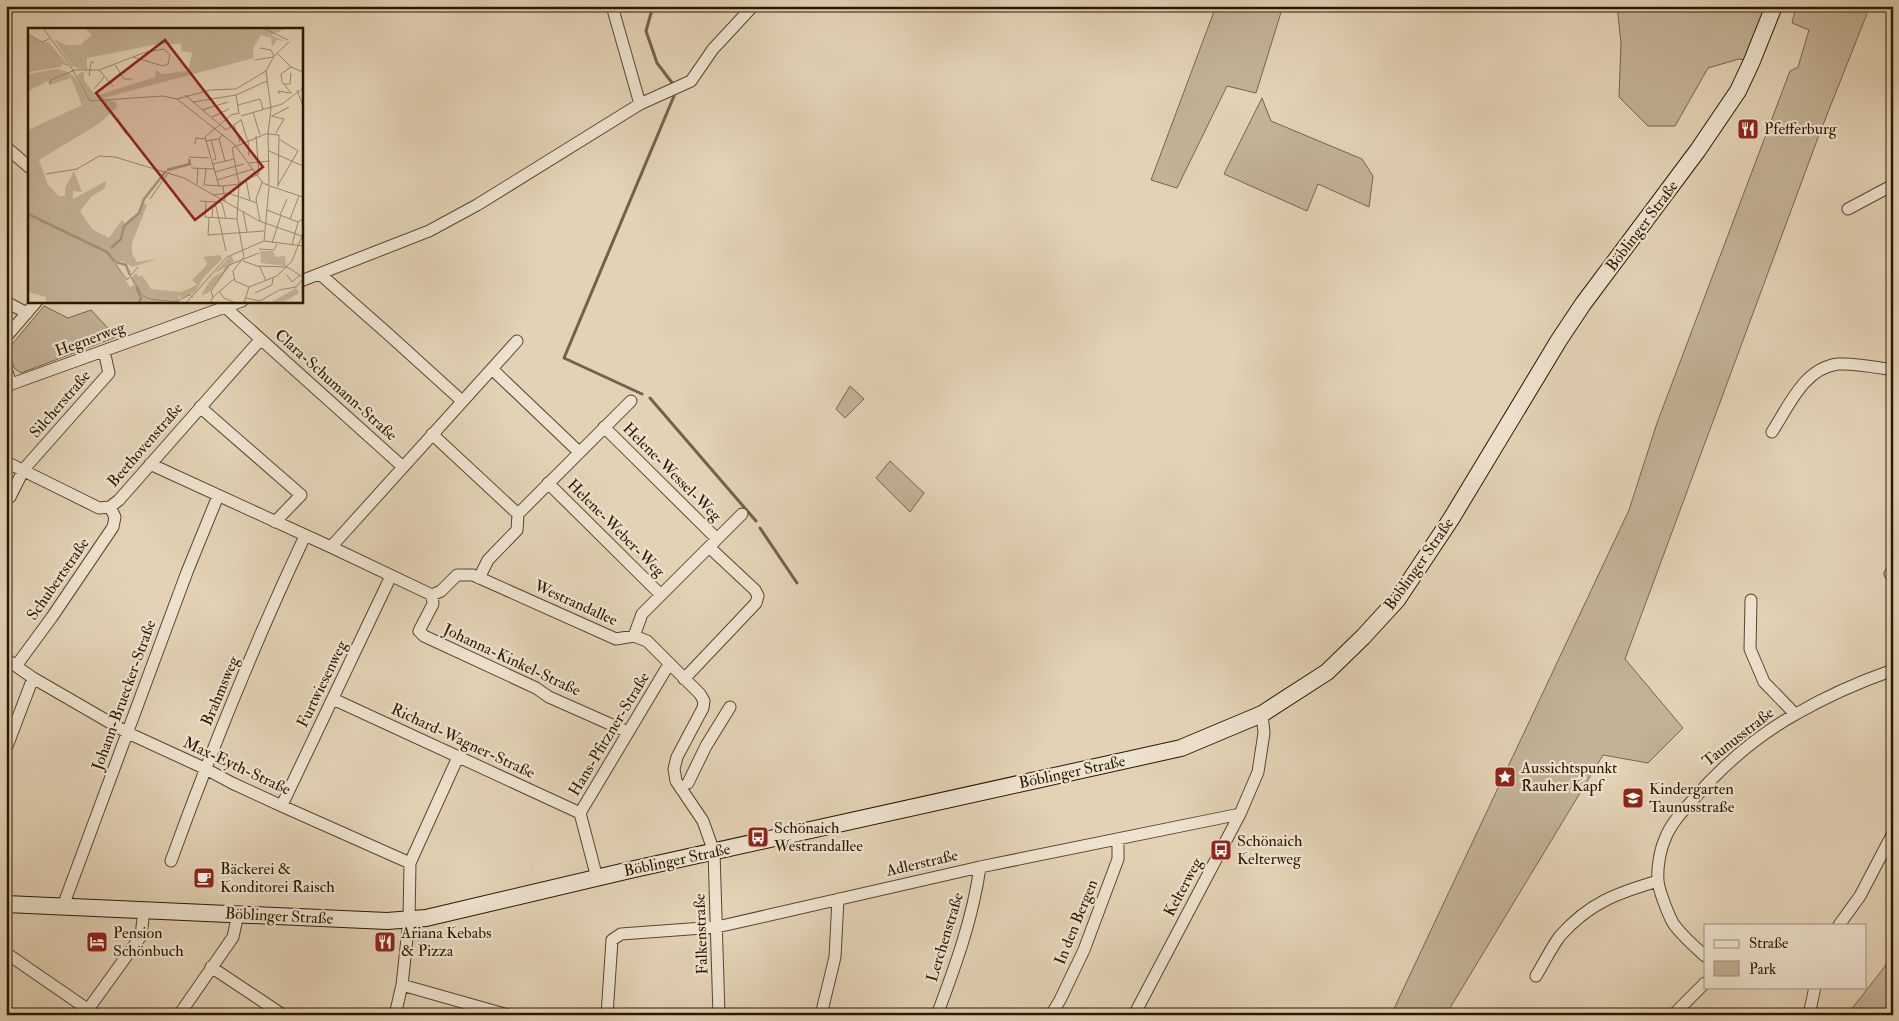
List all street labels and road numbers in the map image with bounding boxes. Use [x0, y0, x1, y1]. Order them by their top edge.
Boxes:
street label: Böblinger Straße [1601, 176, 1683, 275]
street label: Hegnerweg [52, 317, 129, 361]
street label: Clara-Schumann-Straße [271, 325, 402, 445]
street label: Silcherstraße [25, 366, 95, 442]
street label: Beethovenstraße [103, 398, 187, 491]
street label: Helene-Wessel-Weg [618, 418, 726, 526]
street label: Helene-Weber-Weg [563, 475, 670, 582]
street label: Böblinger Straße [1380, 514, 1458, 614]
street label: Schubertstraße [22, 534, 94, 624]
street label: Westrandallee [530, 575, 621, 630]
street label: Johann-Bruecker-Straße [87, 617, 162, 774]
street label: Johanna-Kinkel-Straße [439, 619, 584, 702]
street label: Furtwiesenweg [292, 636, 352, 731]
street label: Brahmsweg [196, 652, 244, 729]
street label: Hans-Pfitzner-Straße [564, 668, 654, 800]
street label: Richard-Wagner-Straße [388, 699, 538, 783]
street label: Taunusstraße [1698, 703, 1778, 771]
street label: Max-Eyth-Straße [180, 732, 294, 800]
street label: Böblinger Straße [1017, 751, 1127, 793]
street label: Böblinger Straße [622, 839, 732, 881]
street label: Adlerstraße [883, 845, 960, 881]
street label: Kelterweg [1159, 853, 1207, 920]
street label: In den Bergen [1050, 876, 1102, 968]
street label: Lerchenstraße [922, 890, 968, 984]
street label: Falkenstraße [690, 893, 712, 975]
street label: Böblinger Straße [224, 903, 334, 929]

